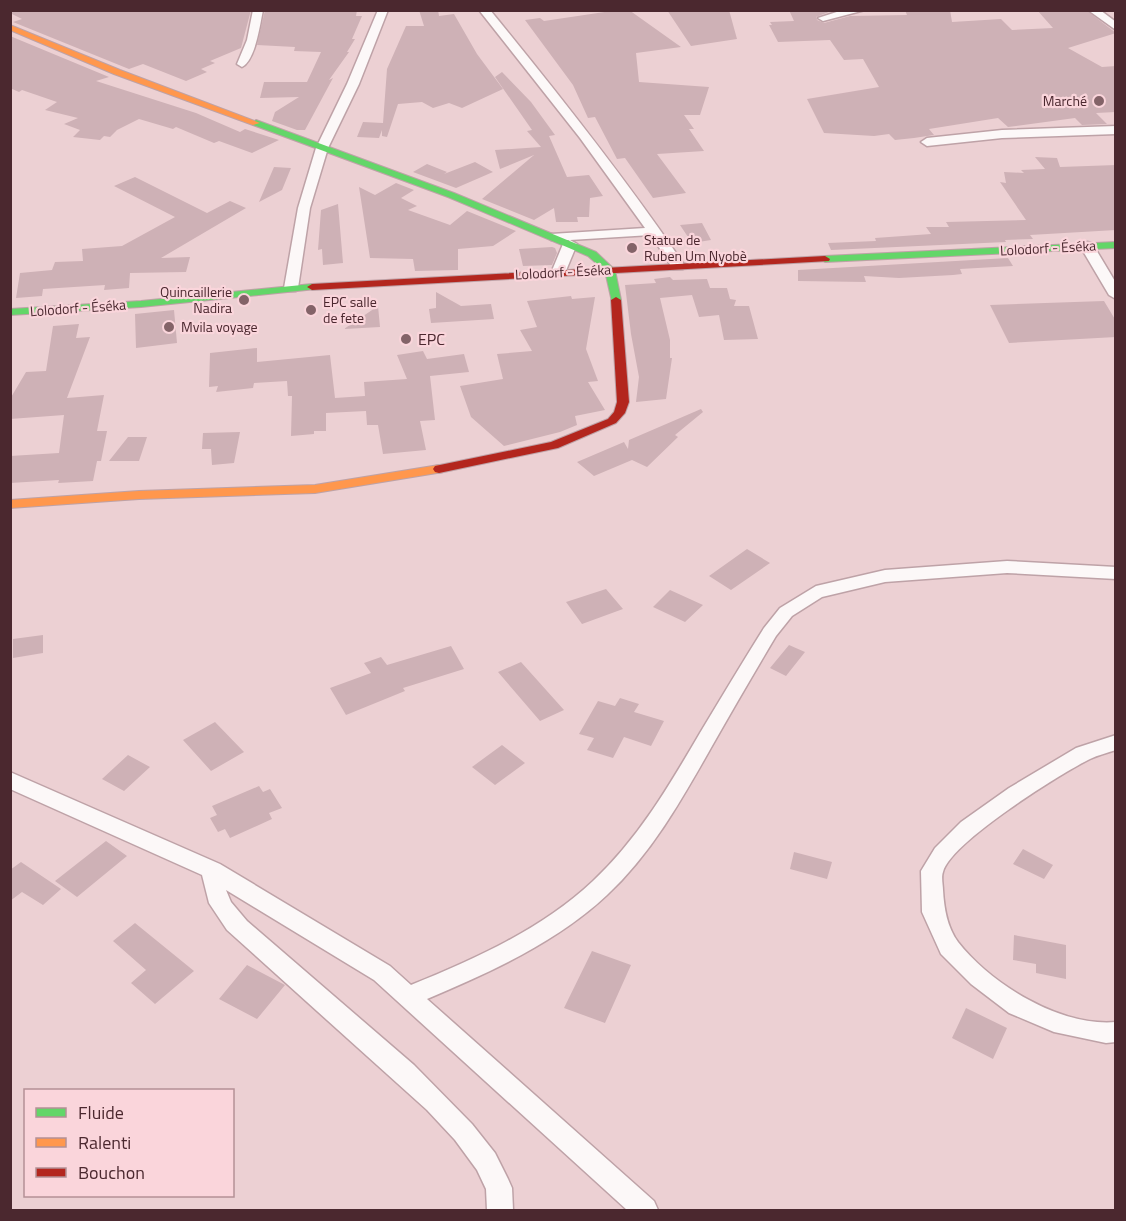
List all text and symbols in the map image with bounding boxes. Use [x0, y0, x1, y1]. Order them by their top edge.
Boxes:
place label: Marché [1043, 90, 1087, 111]
marker: Marché [1092, 94, 1106, 108]
place label: Statue de Ruben Um Nyobè [644, 229, 747, 266]
street label: Lolodorf - Éséka [999, 234, 1097, 261]
marker: Statue de Ruben Um Nyobè [625, 241, 639, 255]
street label: Lolodorf - Éséka [514, 258, 612, 285]
place label: Quincaillerie Nadira [160, 281, 232, 318]
place label: EPC salle de fete [323, 291, 377, 328]
marker: Quincaillerie Nadira [237, 293, 251, 307]
street label: Lolodorf - Éséka [29, 294, 127, 321]
marker: EPC salle de fete [304, 303, 318, 317]
place label: Mvila voyage [181, 316, 258, 337]
marker: Mvila voyage [162, 320, 176, 334]
place label: EPC [418, 327, 445, 351]
marker: EPC [399, 332, 413, 346]
legend [24, 1089, 234, 1197]
text: Fluide [78, 1099, 124, 1126]
text: Ralenti [78, 1129, 131, 1156]
text: Bouchon [78, 1159, 145, 1186]

